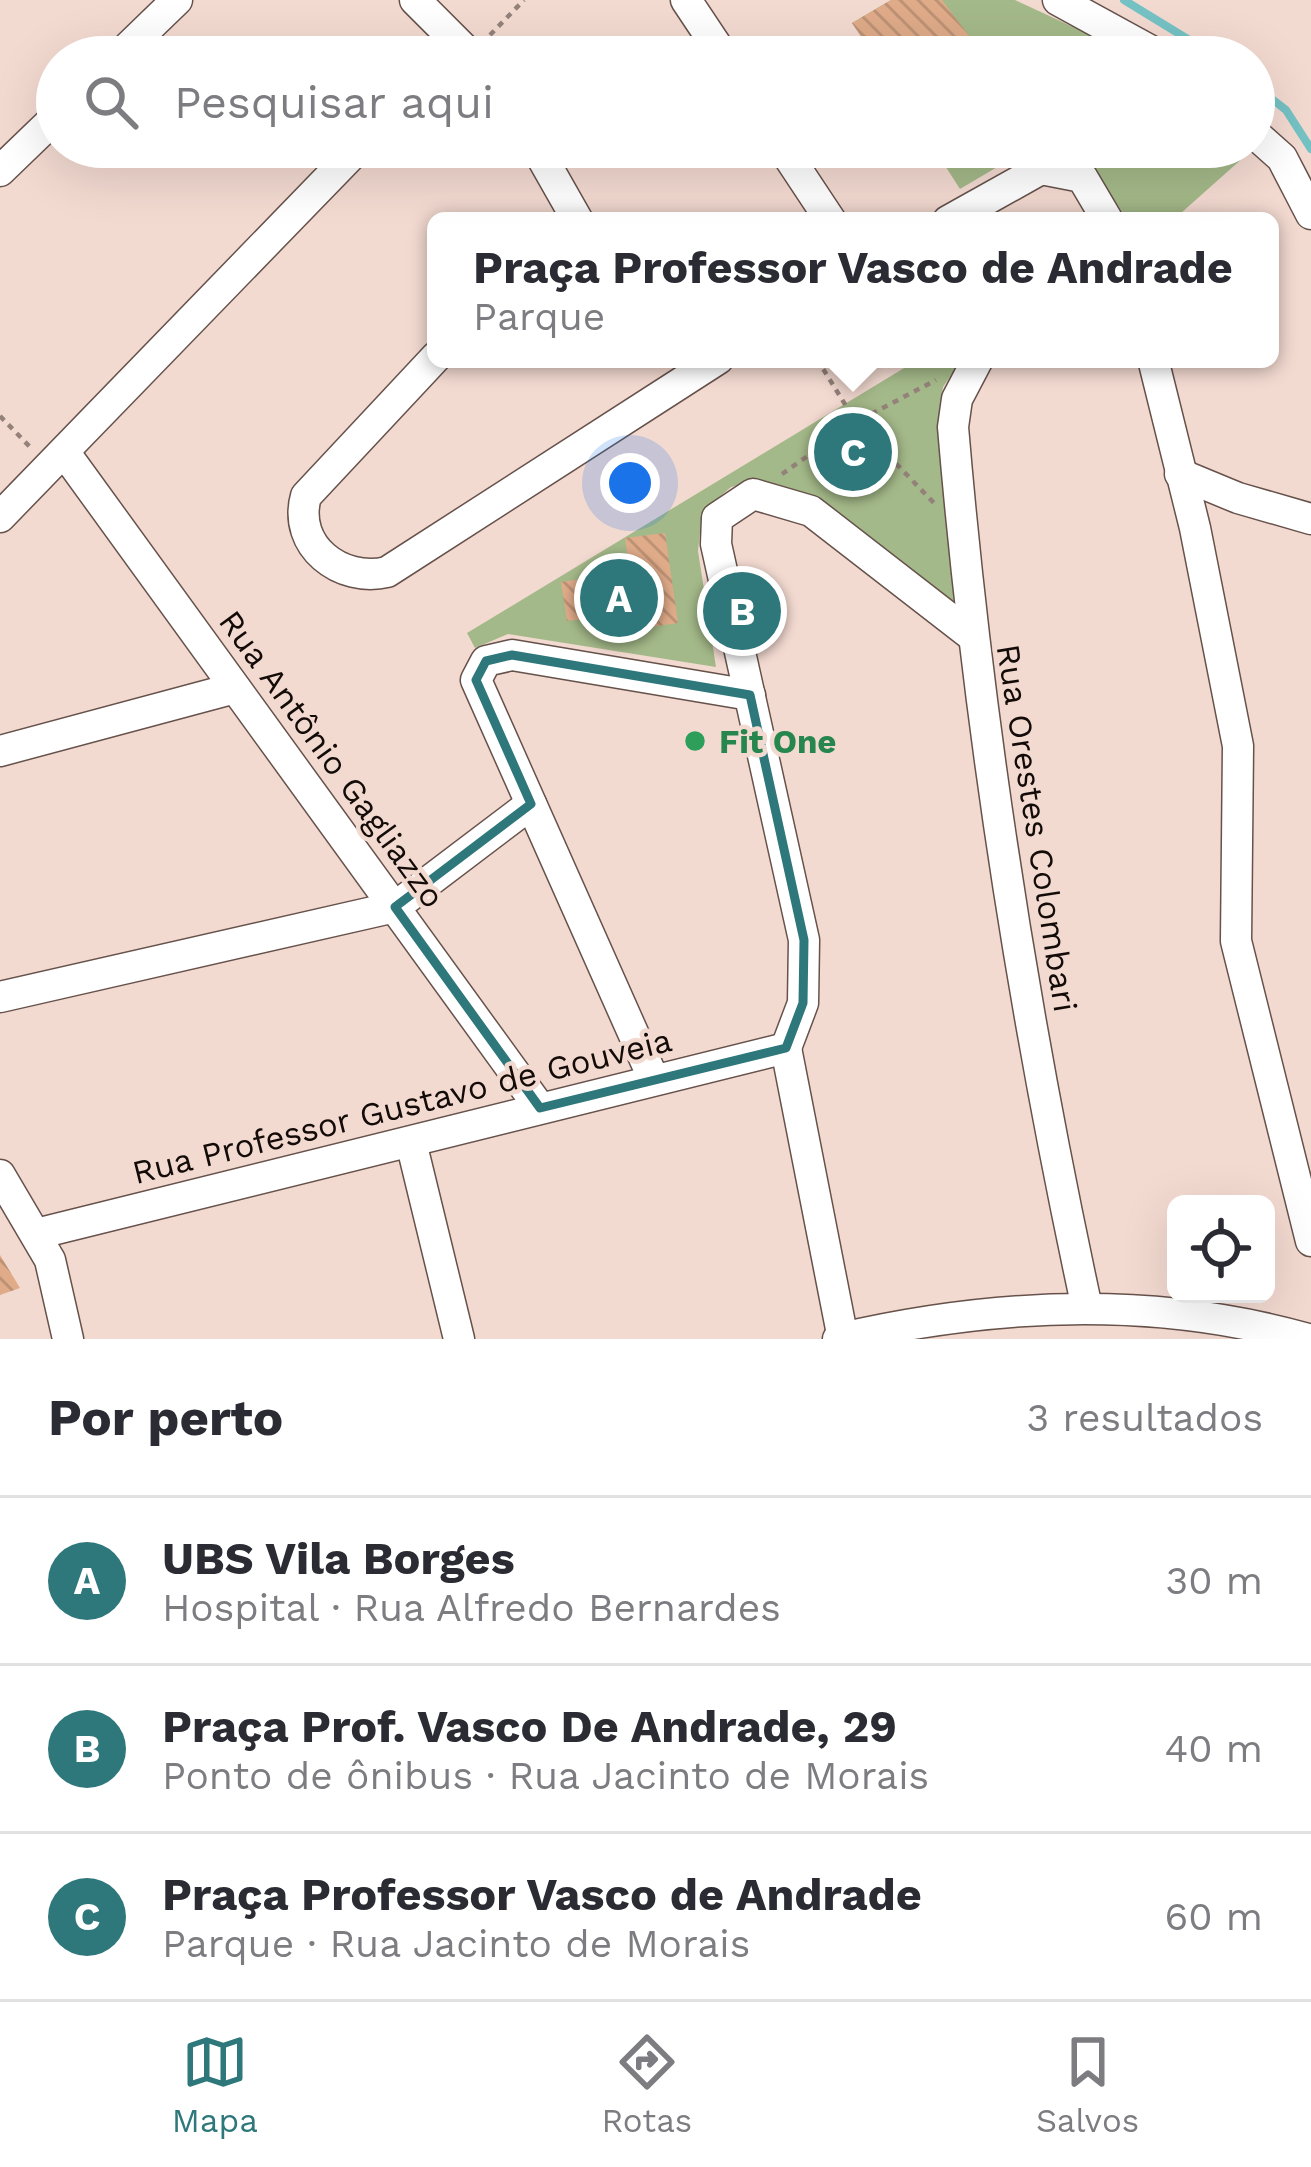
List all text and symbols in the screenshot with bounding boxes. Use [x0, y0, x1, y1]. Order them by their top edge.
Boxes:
search box [36, 36, 1275, 168]
icon: search [78, 69, 144, 135]
text: Pesquisar aqui [174, 76, 494, 129]
popup [427, 212, 1279, 368]
text: Praça Professor Vasco de Andrade [473, 241, 1233, 294]
text: Parque [473, 294, 605, 339]
pin: C [814, 407, 892, 497]
your location [600, 453, 660, 513]
pin: A [580, 553, 658, 643]
pin: B [703, 566, 781, 656]
street label: Rua Antônio Gagliazzo [211, 603, 453, 915]
street label: Rua Orestes Colombari [989, 641, 1085, 1015]
place label: Fit One [719, 722, 836, 761]
marker: Fit One [682, 728, 708, 754]
street label: Rua Professor Gustavo de Gouveia [128, 1020, 676, 1192]
map controls [1167, 1195, 1275, 1303]
button: locate [1167, 1195, 1275, 1303]
text: Por perto [48, 1388, 283, 1447]
text: 3 resultados [1027, 1395, 1263, 1440]
text: UBS Vila Borges [162, 1532, 515, 1585]
text: A [74, 1558, 100, 1603]
text: 30 m [1166, 1558, 1263, 1603]
text: Hospital · Rua Alfredo Bernardes [162, 1585, 781, 1630]
text: Praça Prof. Vasco De Andrade, 29 [162, 1700, 897, 1753]
text: B [74, 1726, 100, 1771]
text: 40 m [1164, 1726, 1263, 1771]
text: Ponto de ônibus · Rua Jacinto de Morais [162, 1753, 929, 1798]
text: Praça Professor Vasco de Andrade [162, 1868, 922, 1921]
text: C [74, 1894, 100, 1939]
text: 60 m [1165, 1894, 1263, 1939]
text: Parque · Rua Jacinto de Morais [162, 1921, 750, 1966]
tab: Mapa [172, 2029, 258, 2140]
tab: Rotas [601, 2029, 692, 2140]
tab: Salvos [1036, 2029, 1139, 2140]

